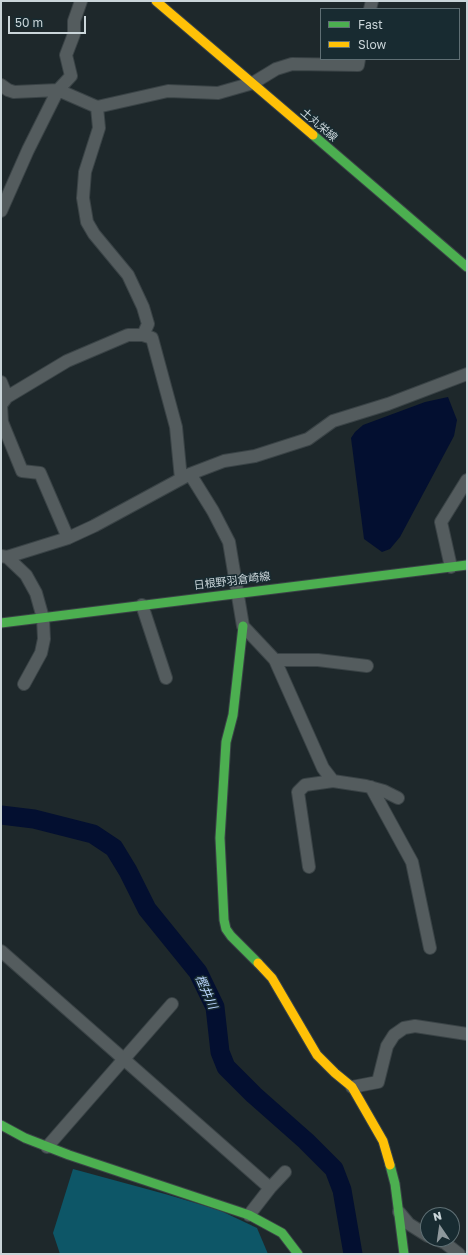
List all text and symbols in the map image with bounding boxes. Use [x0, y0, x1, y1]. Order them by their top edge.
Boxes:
scale bar [10, 8, 88, 34]
legend [320, 8, 460, 60]
text: 50 m [15, 15, 43, 30]
text: Fast [358, 17, 383, 32]
text: Slow [358, 37, 386, 52]
street label: 土丸栄線 [298, 106, 340, 144]
street label: 日根野羽倉崎線 [193, 570, 271, 592]
water label: 樫井川 [192, 973, 220, 1011]
north arrow [420, 1207, 460, 1247]
text: N [432, 1209, 443, 1223]

